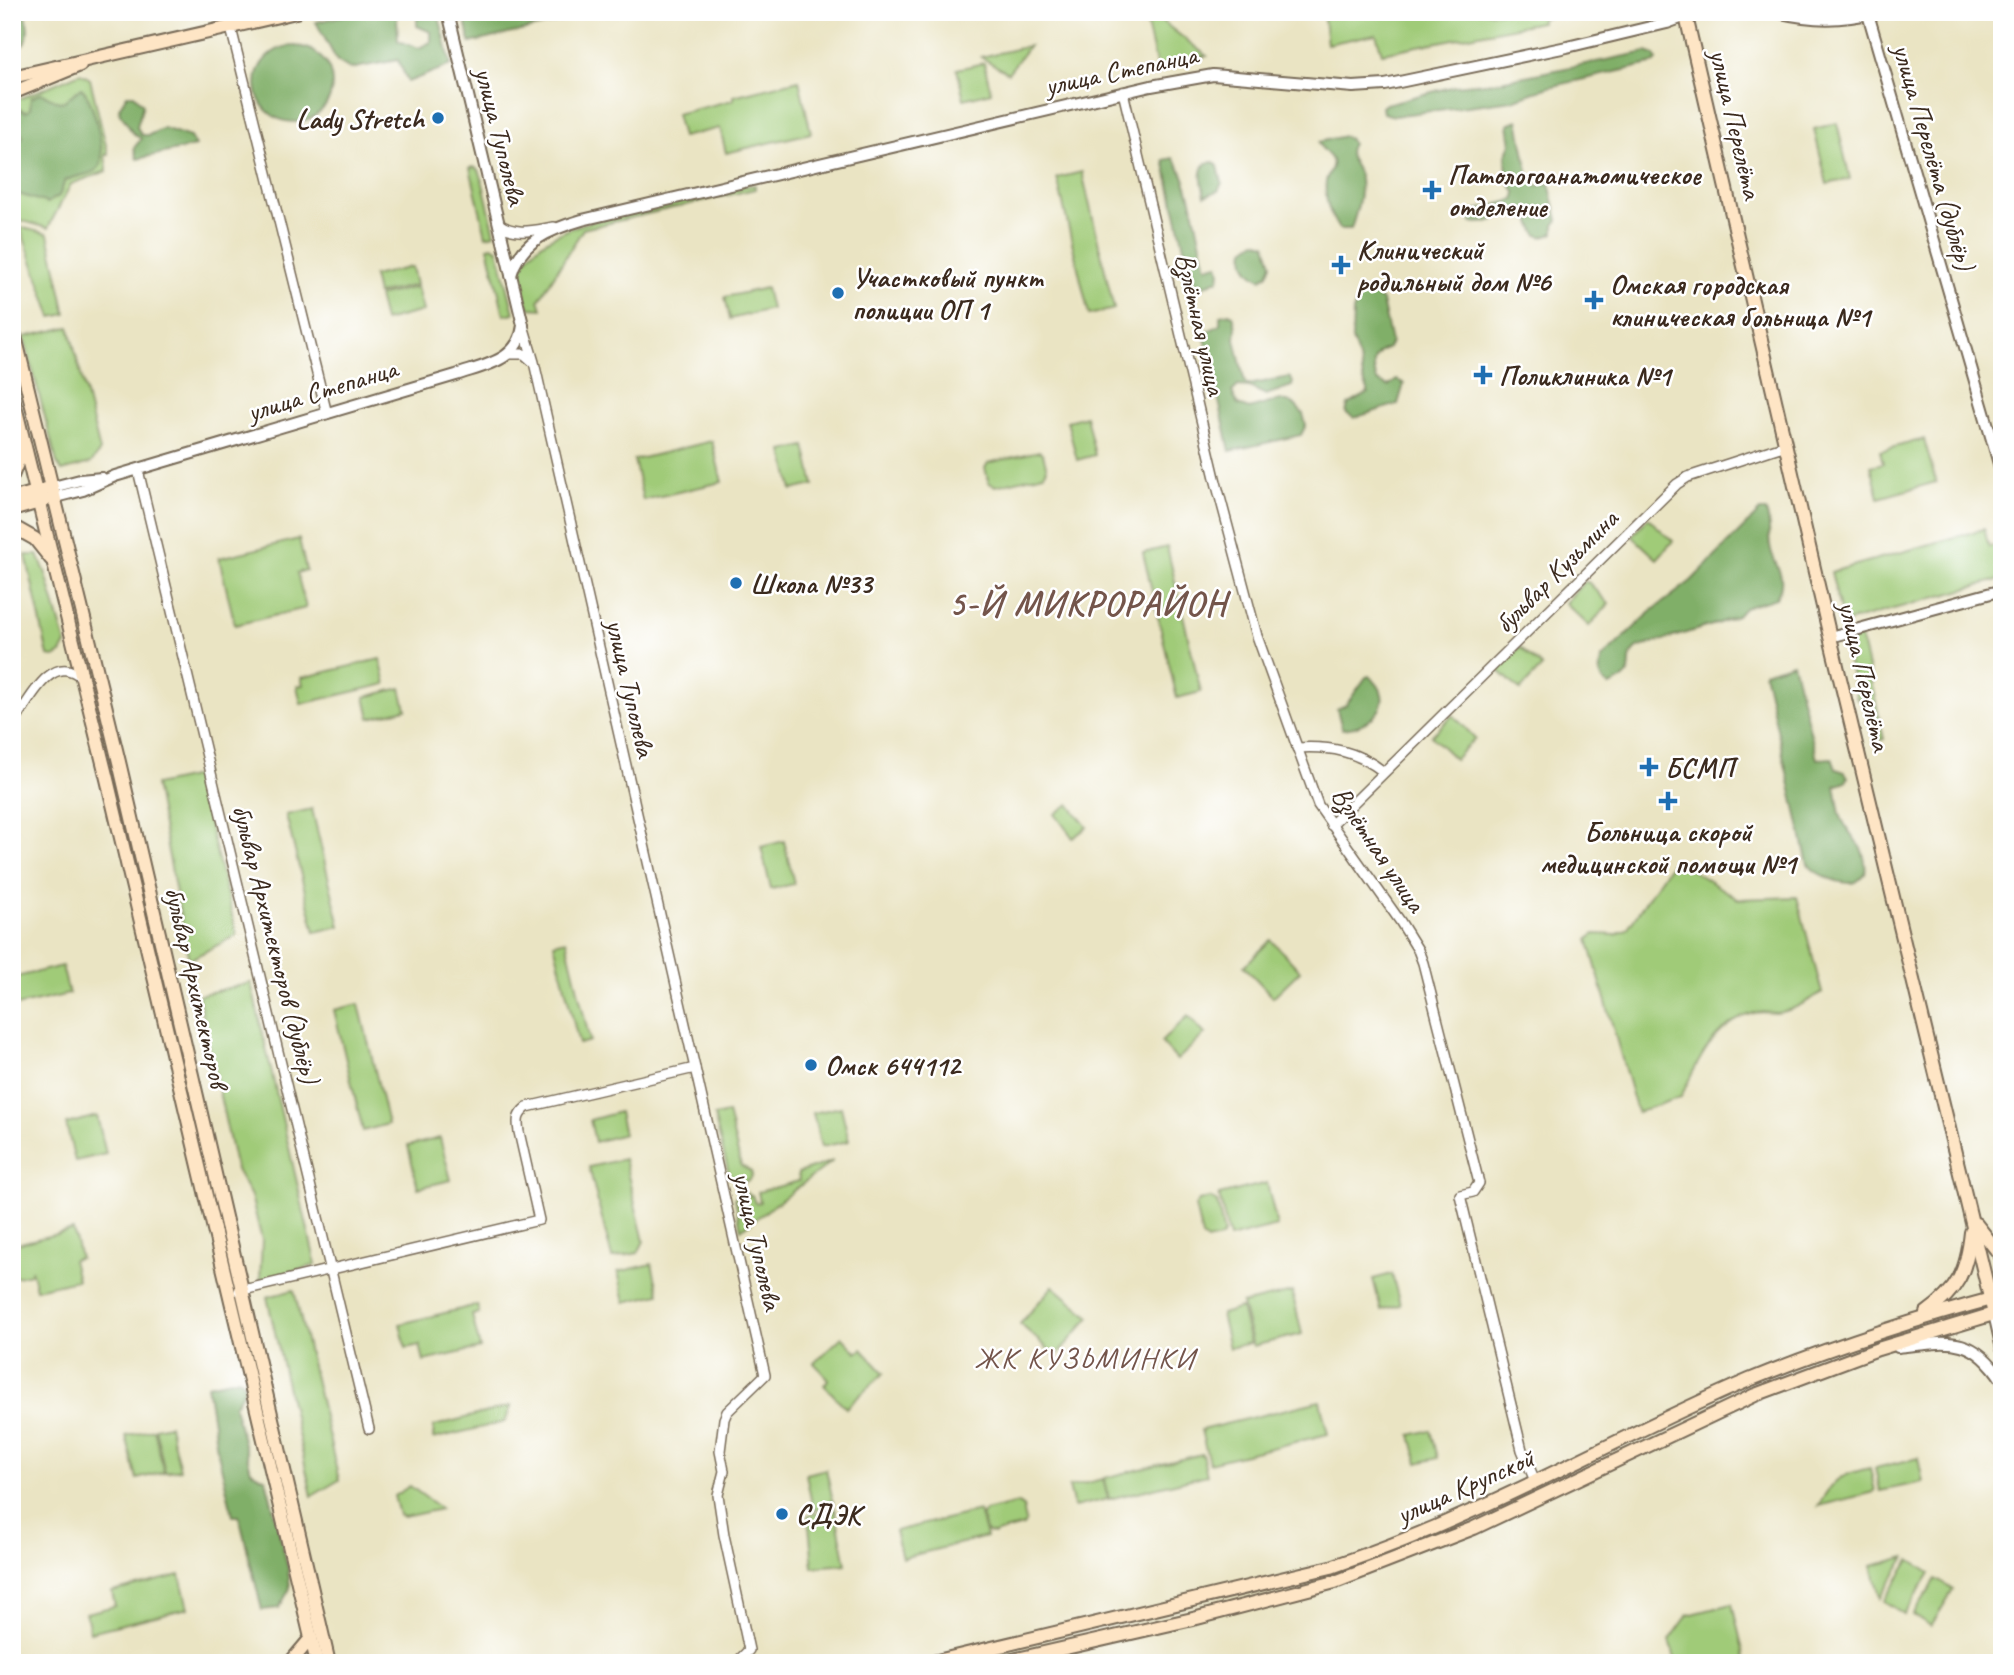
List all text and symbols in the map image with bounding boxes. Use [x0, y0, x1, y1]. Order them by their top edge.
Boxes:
street label: улица Степанца [1040, 36, 1203, 104]
street label: улица Перелёта (дублёр) [1884, 38, 1983, 276]
street label: улица Перелёта [1701, 44, 1771, 204]
street label: улица Туполева [467, 62, 535, 210]
place label: Lady Stretch [296, 101, 426, 137]
marker: Lady Stretch [430, 110, 446, 126]
place label: Патологоанатомическое отделение [1448, 157, 1702, 224]
marker: Патологоанатомическое отделение [1422, 180, 1442, 200]
place label: Клинический родильный дом №6 [1357, 232, 1552, 299]
street label: Взлётная улица [1167, 250, 1235, 400]
marker: Клинический родильный дом №6 [1331, 255, 1351, 275]
place label: Участковый пункт полиции ОП 1 [852, 260, 1044, 327]
place label: Омская городская клиническая больница №1 [1610, 267, 1873, 334]
marker: Участковый пункт полиции ОП 1 [830, 285, 846, 301]
marker: Омская городская клиническая больница №1 [1584, 290, 1604, 310]
street label: улица Степанца [241, 350, 404, 430]
place label: Поликлиника №1 [1499, 358, 1674, 393]
marker: Поликлиника №1 [1473, 365, 1493, 385]
street label: бульвар Кузьмина [1487, 500, 1627, 640]
place label: Школа №33 [750, 566, 874, 601]
marker: Школа №33 [728, 575, 744, 591]
district label: 5-Й МИКРОРАЙОН [949, 581, 1232, 626]
street label: улица Перелёта [1830, 596, 1900, 756]
street label: улица Туполева [598, 614, 664, 762]
place label: БСМП [1665, 750, 1739, 785]
marker: БСМП [1639, 757, 1659, 777]
street label: Взлётная улица [1323, 779, 1435, 921]
marker: Больница скорой медицинской помощи №1 [1658, 791, 1678, 811]
street label: бульвар Архитекторов (дублёр) [224, 801, 328, 1089]
place label: Больница скорой медицинской помощи №1 [1540, 814, 1799, 881]
street label: бульвар Архитекторов [157, 883, 238, 1096]
place label: Омск 644112 [825, 1048, 962, 1083]
marker: Омск 644112 [803, 1057, 819, 1073]
street label: улица Туполева [725, 1167, 791, 1315]
district label: ЖК КУЗЬМИНКИ [974, 1339, 1199, 1377]
street label: улица Крупской [1389, 1440, 1540, 1533]
place label: СДЭК [796, 1497, 866, 1532]
marker: СДЭК [774, 1506, 790, 1522]

